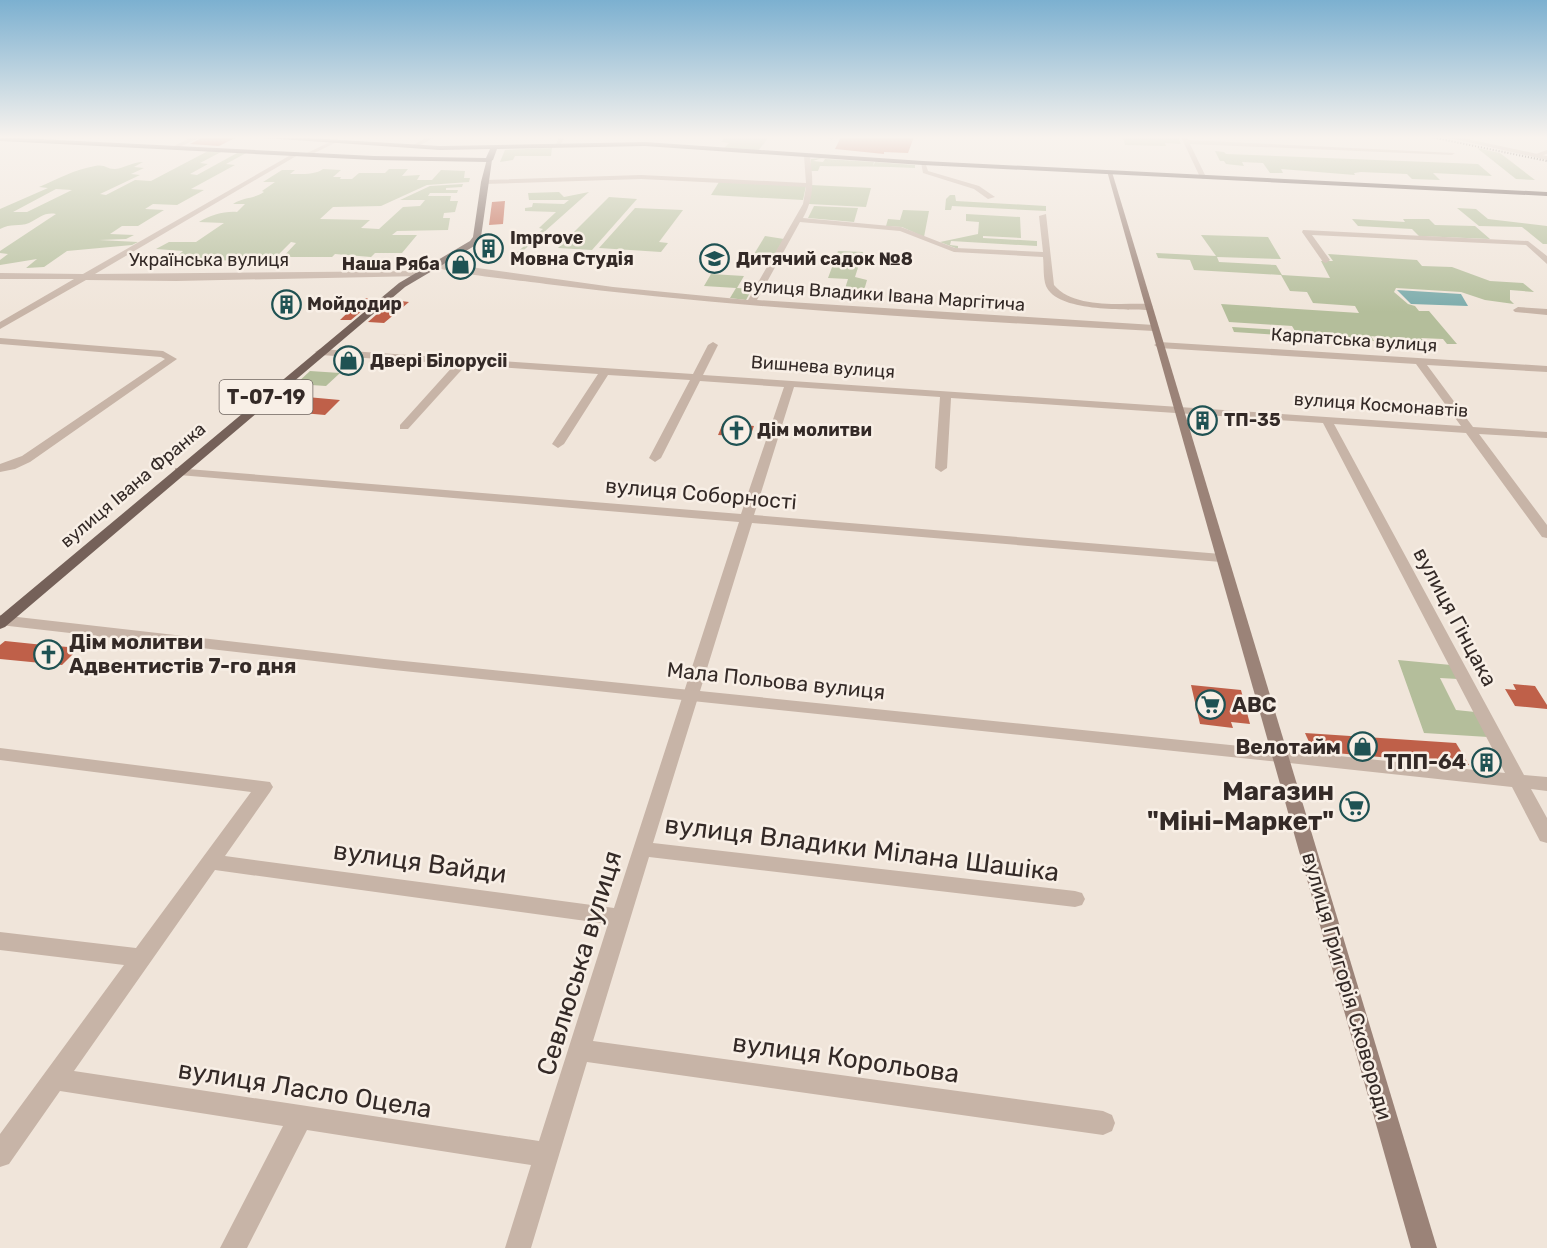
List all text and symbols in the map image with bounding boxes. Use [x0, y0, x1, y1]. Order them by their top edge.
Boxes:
place label: Improve Мовна Студія [510, 227, 634, 270]
building icon: Improve Мовна Студія [473, 232, 505, 264]
school or university icon: Дитячий садок №8 [699, 243, 731, 275]
shop icon: Наша Ряба [445, 248, 477, 280]
place label: Дитячий садок №8 [736, 248, 913, 270]
street label: Українська вулиця [129, 249, 289, 271]
place label: Наша Ряба [342, 253, 440, 275]
street label: вулиця Владики Івана Маргітича [742, 274, 1026, 316]
building icon: Мойдодир [270, 288, 302, 320]
place label: Мойдодир [307, 293, 402, 315]
street label: Карпатська вулиця [1270, 323, 1438, 357]
shop icon: Двері Білорусіі [333, 345, 365, 377]
place label: Двері Білорусіі [370, 350, 507, 372]
street label: Вишнева вулиця [750, 351, 896, 383]
road number: Т-07-19 [220, 380, 312, 414]
street label: вулиця Космонавтів [1293, 388, 1469, 422]
building icon: ТП-35 [1187, 404, 1219, 436]
place label: ТП-35 [1224, 409, 1281, 431]
church icon: Дім молитви [720, 414, 752, 446]
street label: вулиця Івана Франка [56, 418, 210, 552]
place label: Дім молитви [757, 419, 872, 441]
street label: вулиця Соборності [604, 473, 798, 514]
street label: вулиця Гінцака [1408, 543, 1502, 690]
place label: Дім молитви Адвентистів 7-го дня [69, 629, 297, 678]
church icon: Дім молитви Адвентистів 7-го дня [32, 638, 64, 670]
street label: Мала Польова вулиця [666, 657, 886, 704]
supermarket icon: ABC [1195, 689, 1227, 721]
place label: ABC [1232, 692, 1277, 717]
shop icon: Велотайм [1346, 731, 1378, 763]
place label: Велотайм [1235, 734, 1341, 759]
building icon: ТПП-64 [1471, 746, 1503, 778]
place label: ТПП-64 [1384, 749, 1466, 774]
place label: Магазин "Міні-Маркет" [1147, 776, 1334, 837]
supermarket icon: Магазин "Міні-Маркет" [1339, 790, 1371, 822]
street label: вулиця Владики Мілана Шашіка [663, 809, 1061, 888]
street label: вулиця Вайди [331, 835, 509, 890]
street label: Севлюська вулиця [531, 847, 628, 1079]
street label: вулиця Григорія Сковороди [1297, 849, 1398, 1123]
street label: вулиця Корольова [731, 1027, 961, 1090]
street label: вулиця Ласло Оцела [176, 1054, 434, 1125]

